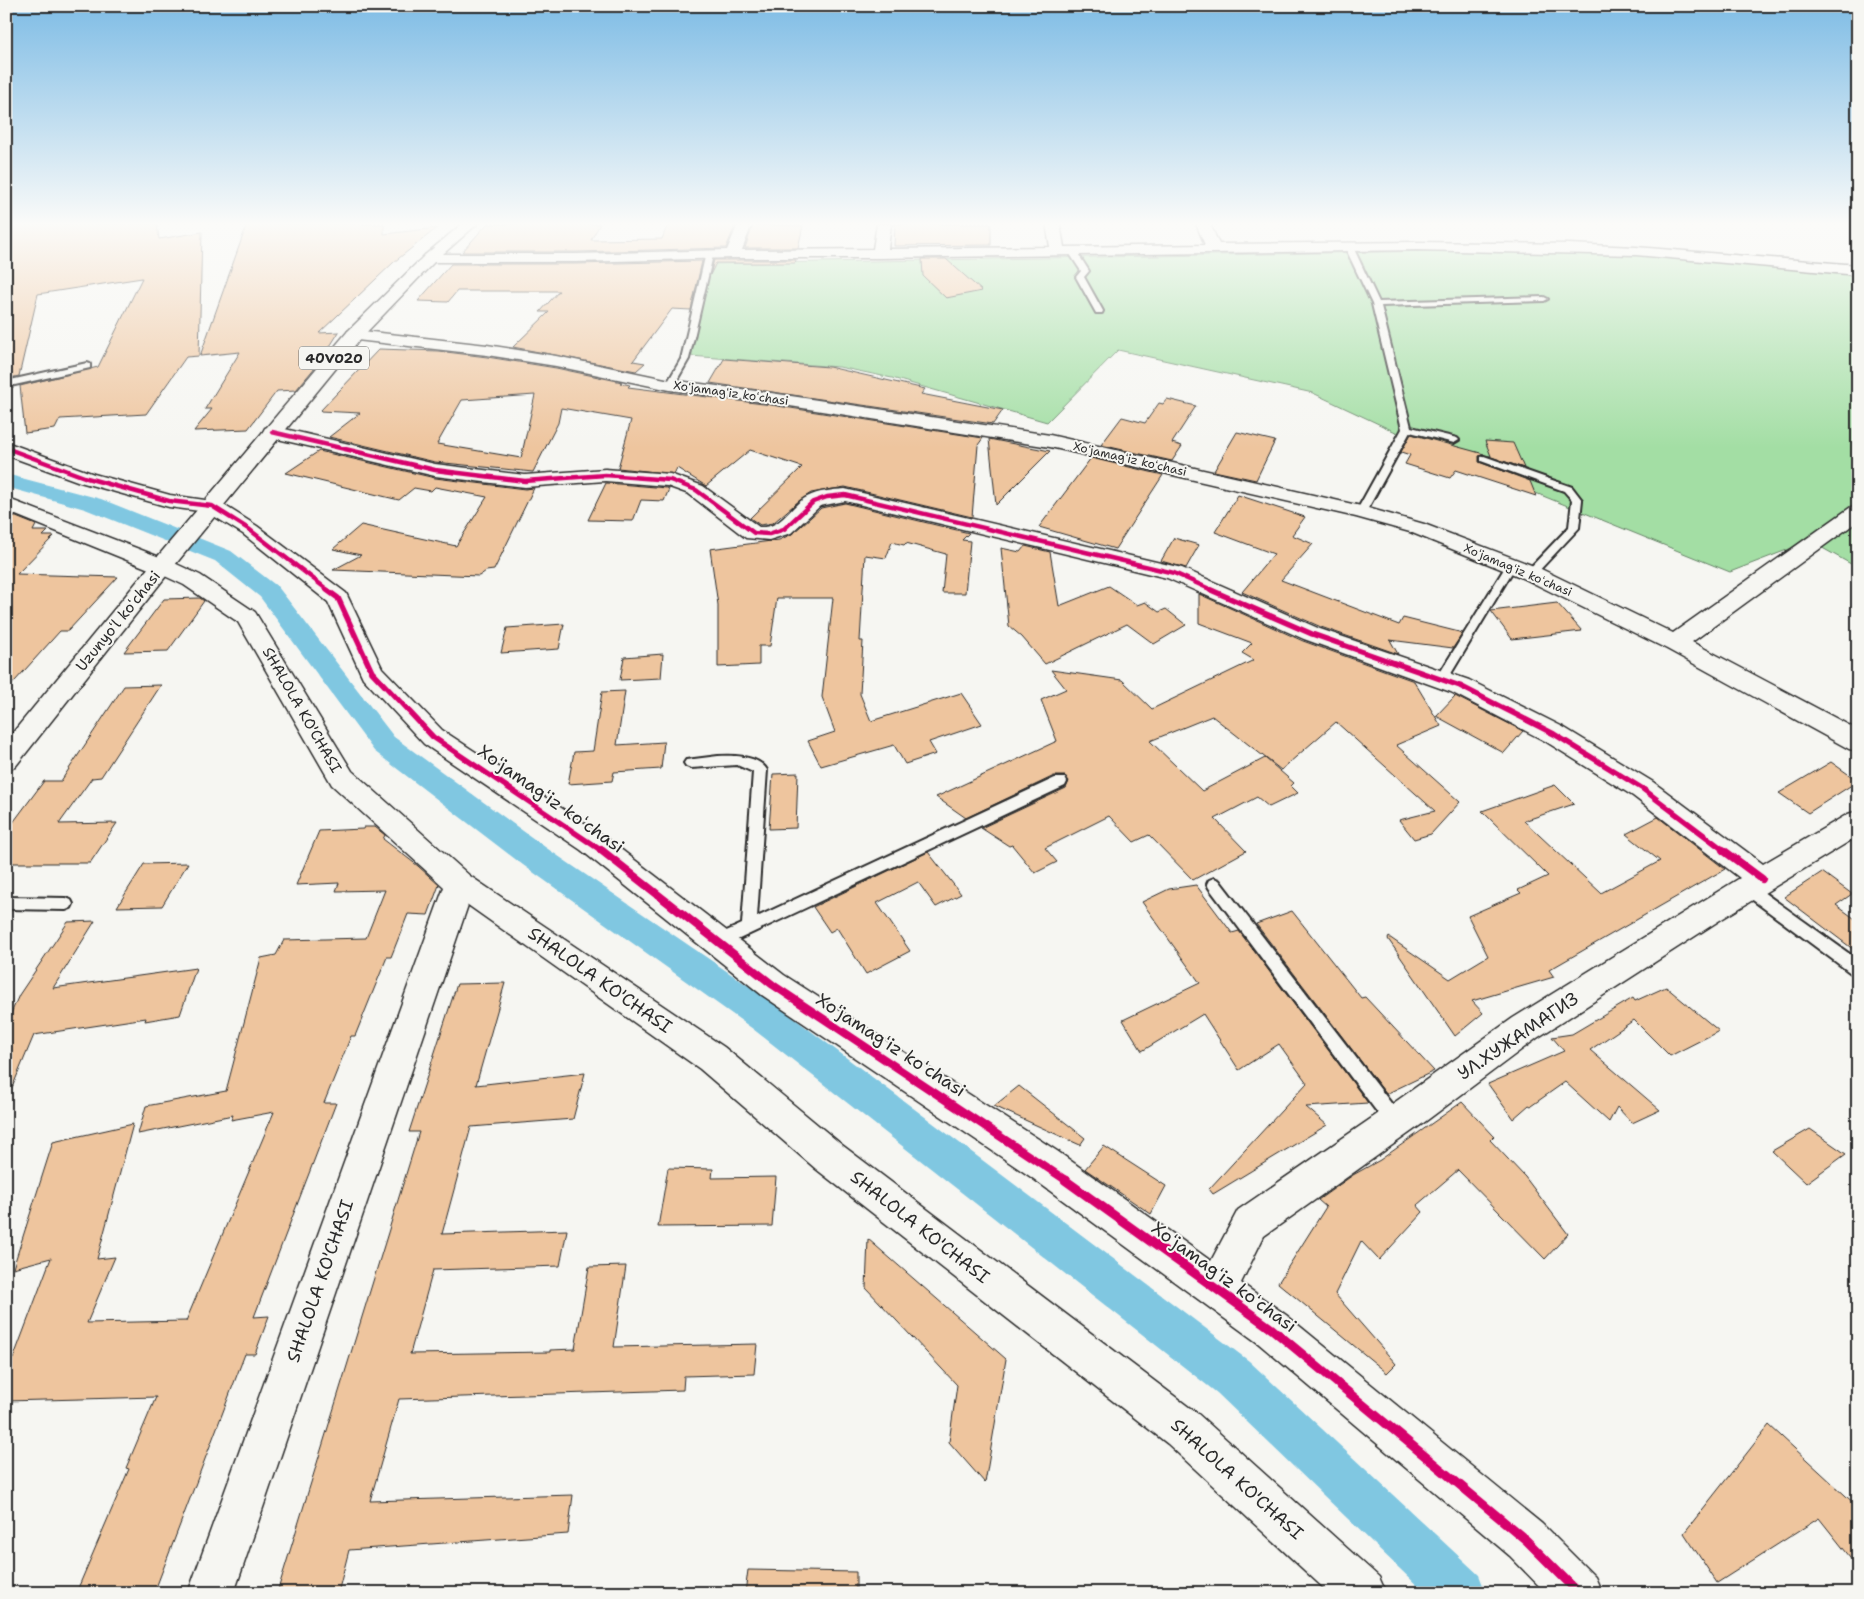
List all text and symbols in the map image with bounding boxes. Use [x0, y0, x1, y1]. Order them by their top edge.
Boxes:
road number: 40V020 [299, 346, 369, 369]
street label: Xoʻjamagʻiz koʻchasi [673, 377, 789, 409]
street label: Xoʻjamagʻiz koʻchasi [1072, 438, 1188, 480]
street label: Xoʻjamagʻiz koʻchasi [1462, 540, 1574, 600]
street label: Uzunyoʻl koʻchasi [71, 567, 165, 675]
street label: SHALOLA KO'CHASI [258, 644, 346, 776]
street label: Xoʻjamagʻiz koʻchasi [473, 739, 629, 859]
street label: SHALOLA KO'CHASI [523, 921, 677, 1039]
street label: УЛ.ХУЖАМАГИЗ [1453, 987, 1583, 1085]
street label: Xoʻjamagʻiz koʻchasi [812, 988, 970, 1102]
street label: SHALOLA KO'CHASI [846, 1165, 995, 1289]
street label: SHALOLA KO'CHASI [281, 1197, 359, 1365]
street label: Xoʻjamagʻiz koʻchasi [1147, 1216, 1301, 1338]
street label: SHALOLA KO'CHASI [1166, 1413, 1308, 1545]

